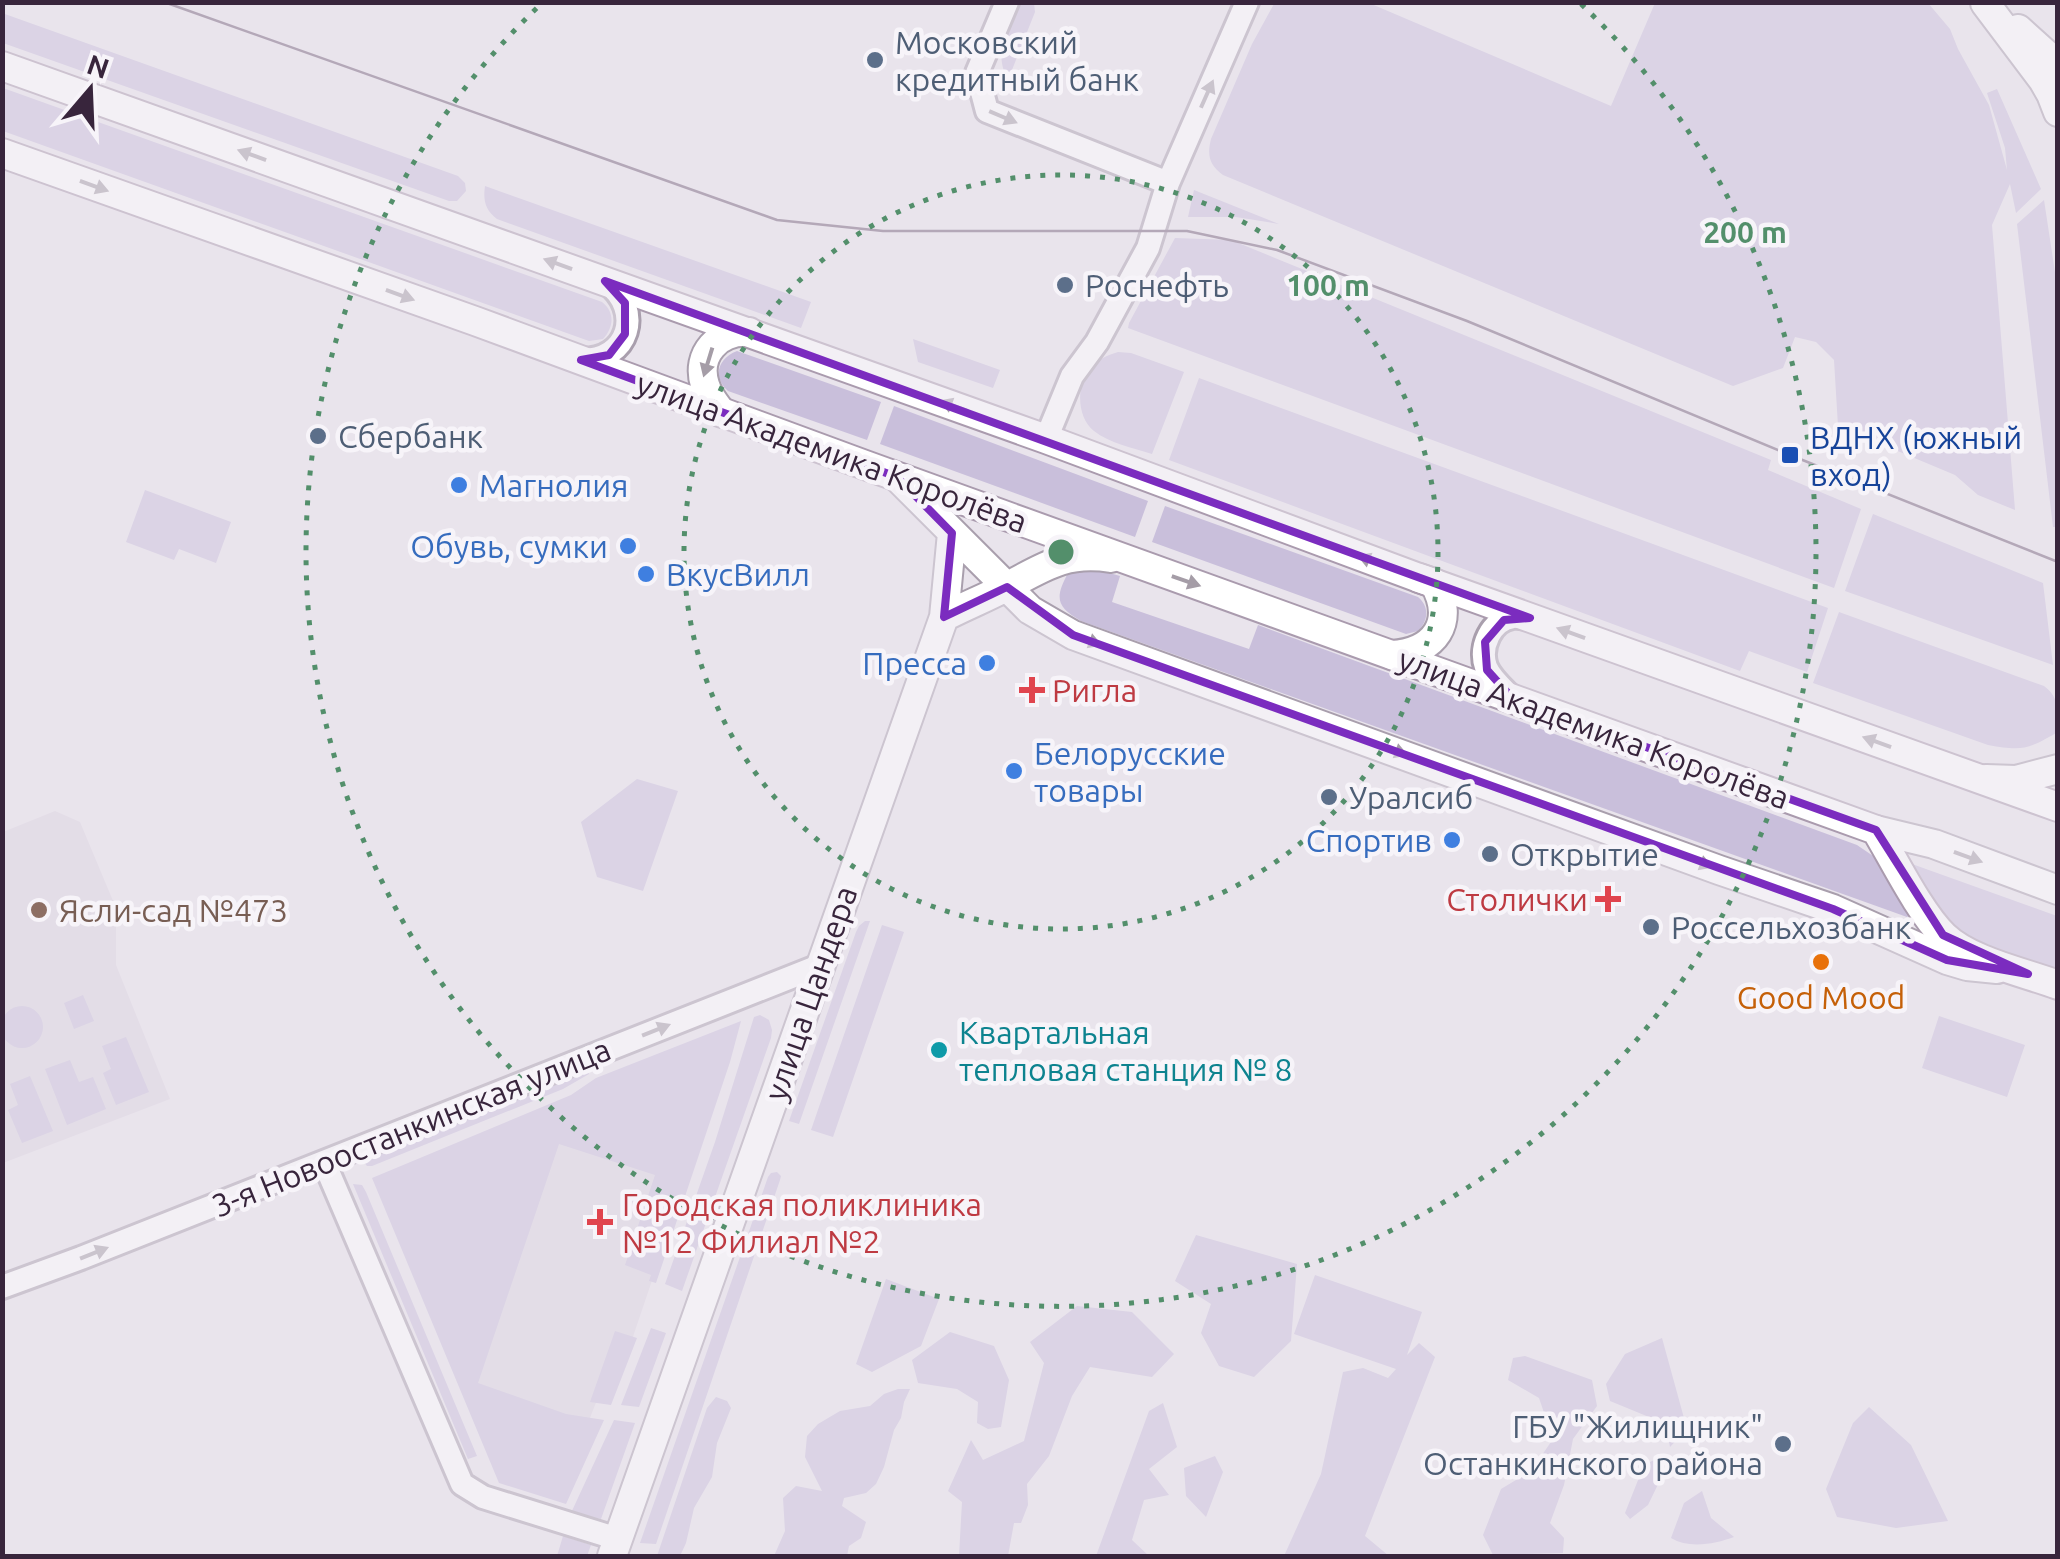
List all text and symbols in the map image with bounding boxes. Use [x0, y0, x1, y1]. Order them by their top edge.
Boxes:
place label: Московский кредитный банк [895, 24, 1139, 97]
north arrow [40, 40, 140, 140]
text: N [83, 48, 113, 84]
marker: Московский кредитный банк [864, 49, 886, 71]
one-way arrow [1199, 79, 1215, 109]
one-way arrow [988, 109, 1017, 125]
one-way arrow [237, 147, 267, 162]
one-way arrow [80, 179, 110, 194]
text: 200 m [1703, 215, 1787, 249]
one-way arrow [543, 256, 573, 271]
place label: Роснефть [1085, 267, 1229, 303]
text: 100 m [1286, 268, 1370, 302]
marker: Роснефть [1054, 274, 1076, 296]
one-way arrow [386, 288, 416, 303]
one-way arrow [700, 347, 715, 377]
street label: улица Академика Королёва [632, 364, 1032, 540]
one-way arrow [939, 398, 969, 413]
place label: Сбербанк [338, 418, 483, 454]
place label: ВДНХ (южный вход) [1810, 419, 2022, 492]
marker: Сбербанк [307, 425, 329, 447]
marker: ВДНХ (южный вход) [1779, 444, 1801, 466]
place label: Магнолия [479, 467, 628, 503]
marker: Магнолия [448, 474, 470, 496]
place label: Обувь, сумки [410, 528, 608, 564]
centre of rings [1043, 534, 1079, 570]
marker: Обувь, сумки [617, 535, 639, 557]
one-way arrow [1357, 552, 1387, 568]
place label: ВкусВилл [666, 556, 810, 592]
marker: ВкусВилл [635, 563, 657, 585]
one-way arrow [1172, 574, 1202, 589]
one-way arrow [1555, 625, 1585, 640]
one-way arrow [1073, 633, 1103, 648]
street label: улица Академика Королёва [1394, 640, 1794, 816]
place label: Пресса [862, 645, 967, 681]
marker: Пресса [976, 652, 998, 674]
place label: Ригла [1052, 672, 1137, 708]
marker: Ригла [1021, 679, 1043, 701]
one-way arrow [1861, 734, 1891, 749]
place label: Белорусские товары [1034, 735, 1226, 808]
one-way arrow [1378, 743, 1408, 758]
marker: Белорусские товары [1003, 760, 1025, 782]
place label: Уралсиб [1349, 779, 1473, 815]
marker: Уралсиб [1318, 786, 1340, 808]
place label: Спортив [1306, 822, 1432, 858]
marker: Спортив [1441, 829, 1463, 851]
place label: Открытие [1510, 836, 1659, 872]
marker: Открытие [1479, 843, 1501, 865]
one-way arrow [1953, 850, 1983, 865]
one-way arrow [1683, 855, 1713, 870]
street label: улица Цандера [756, 881, 864, 1105]
place label: Столички [1446, 881, 1588, 917]
marker: Столички [1597, 888, 1619, 910]
place label: Ясли-сад №473 [59, 892, 288, 928]
marker: Ясли-сад №473 [28, 899, 50, 921]
place label: Россельхозбанк [1671, 909, 1911, 945]
marker: Россельхозбанк [1640, 916, 1662, 938]
marker: Good Mood [1810, 951, 1832, 973]
place label: Good Mood [1737, 979, 1905, 1015]
place label: Квартальная тепловая станция № 8 [959, 1014, 1293, 1087]
one-way arrow [642, 1022, 672, 1038]
street label: 3-я Новоостанкинская улица [206, 1030, 616, 1224]
marker: Квартальная тепловая станция № 8 [928, 1039, 950, 1061]
place label: Городская поликлиника №12 Филиал №2 [622, 1186, 982, 1259]
marker: Городская поликлиника №12 Филиал №2 [587, 1209, 613, 1235]
one-way arrow [79, 1245, 109, 1261]
place label: ГБУ "Жилищник" Останкинского района [1423, 1408, 1763, 1481]
marker: ГБУ "Жилищник" Останкинского района [1772, 1433, 1794, 1455]

